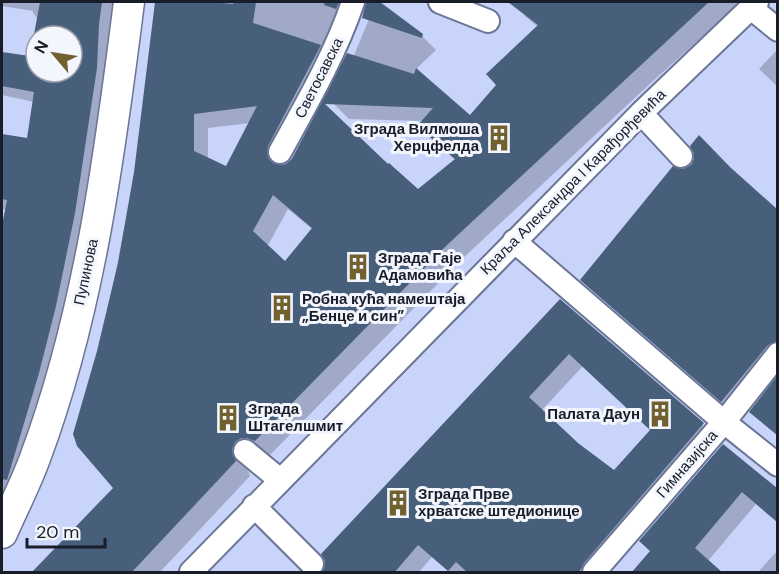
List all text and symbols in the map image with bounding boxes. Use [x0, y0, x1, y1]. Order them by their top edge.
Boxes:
north arrow [24, 24, 84, 84]
street label: Светосавска [290, 34, 348, 122]
text: N [29, 37, 53, 57]
street label: Краља Александра I Карађорђевића [476, 84, 671, 279]
place label: Зграда Вилмоша Херцфелда [354, 119, 480, 156]
building icon: Зграда Вилмоша Херцфелда [484, 123, 514, 153]
street label: Пупинова [69, 236, 103, 307]
place label: Зграда Гаје Адамовића [378, 248, 463, 285]
building icon: Зграда Гаје Адамовића [343, 252, 373, 282]
place label: Робна кућа намештаја „Бенце и син” [302, 289, 466, 326]
building icon: Робна кућа намештаја „Бенце и син” [267, 293, 297, 323]
place label: Зграда Штагелшмит [248, 399, 343, 436]
building icon: Палата Даун [645, 399, 675, 429]
building icon: Зграда Штагелшмит [213, 403, 243, 433]
place label: Палата Даун [547, 404, 640, 424]
street label: Гимназијска [652, 425, 722, 502]
place label: Зграда Прве хрватске штедионице [418, 484, 580, 521]
building icon: Зграда Прве хрватске штедионице [383, 488, 413, 518]
scale bar [27, 511, 105, 549]
text: 20 m [36, 520, 79, 544]

